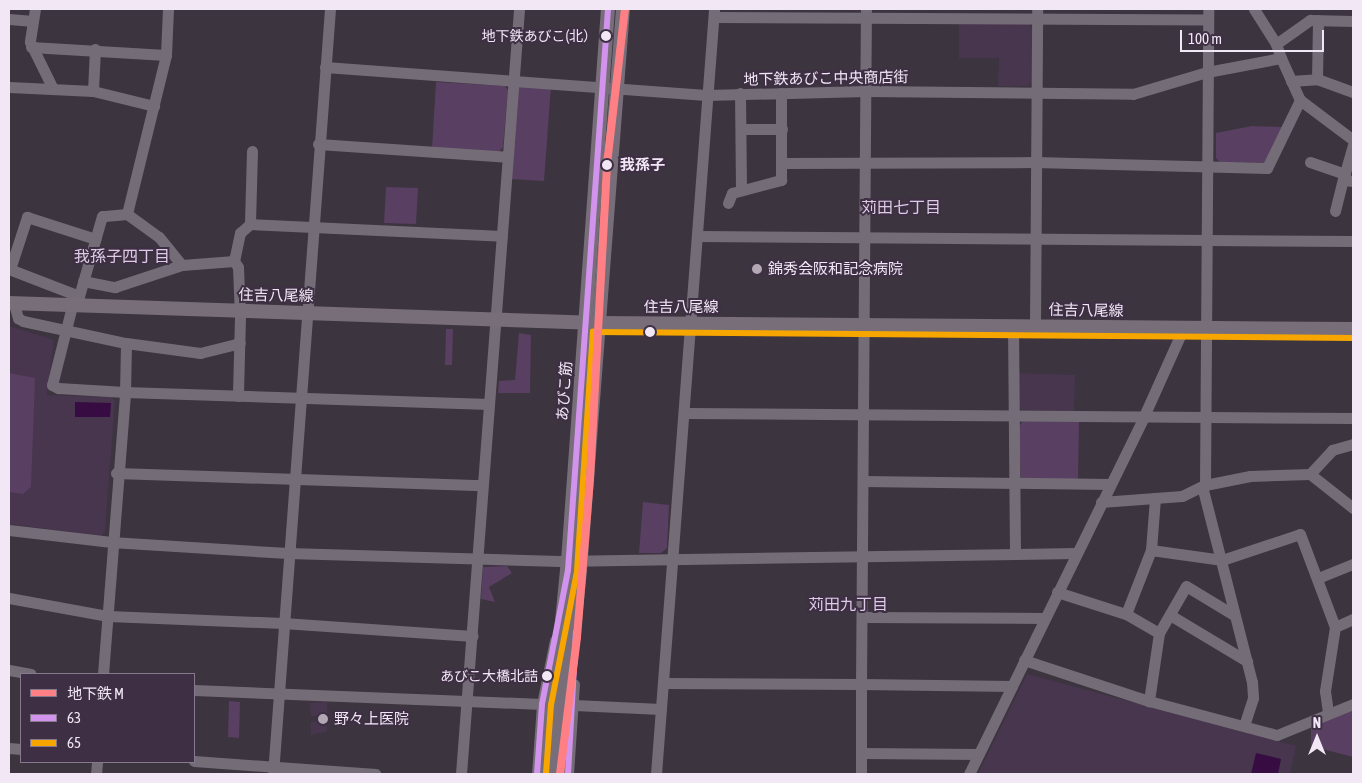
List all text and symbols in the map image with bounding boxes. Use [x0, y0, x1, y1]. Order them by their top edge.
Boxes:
scale bar [1182, 20, 1326, 52]
place label: 地下鉄あびこ(北） [482, 28, 597, 44]
text: 100 m [1188, 30, 1222, 47]
marker: 地下鉄あびこ(北） [601, 31, 611, 41]
street label: 地下鉄あびこ中央商店街 [743, 68, 909, 88]
marker: 我孫子 [598, 156, 616, 174]
place label: 我孫子 [620, 156, 665, 174]
district label: 苅田七丁目 [861, 197, 941, 217]
district label: 我孫子四丁目 [74, 246, 170, 266]
place label: 錦秀会阪和記念病院 [768, 260, 903, 278]
marker: 錦秀会阪和記念病院 [750, 262, 764, 276]
street label: 住吉八尾線 [238, 285, 314, 305]
street label: 住吉八尾線 [644, 298, 718, 316]
street label: 住吉八尾線 [1048, 300, 1124, 320]
unlabelled marker [645, 327, 655, 337]
street label: あびこ筋 [553, 360, 575, 422]
district label: 苅田九丁目 [808, 594, 888, 614]
place label: あびこ大橋北詰 [440, 668, 538, 684]
marker: あびこ大橋北詰 [542, 671, 552, 681]
legend [20, 673, 195, 763]
text: 地下鉄 M [67, 685, 124, 702]
text: 63 [67, 709, 81, 726]
place label: 野々上医院 [334, 710, 409, 728]
marker: 野々上医院 [316, 712, 330, 726]
north arrow [1292, 713, 1342, 763]
text: N [1313, 715, 1321, 731]
text: 65 [67, 734, 81, 751]

